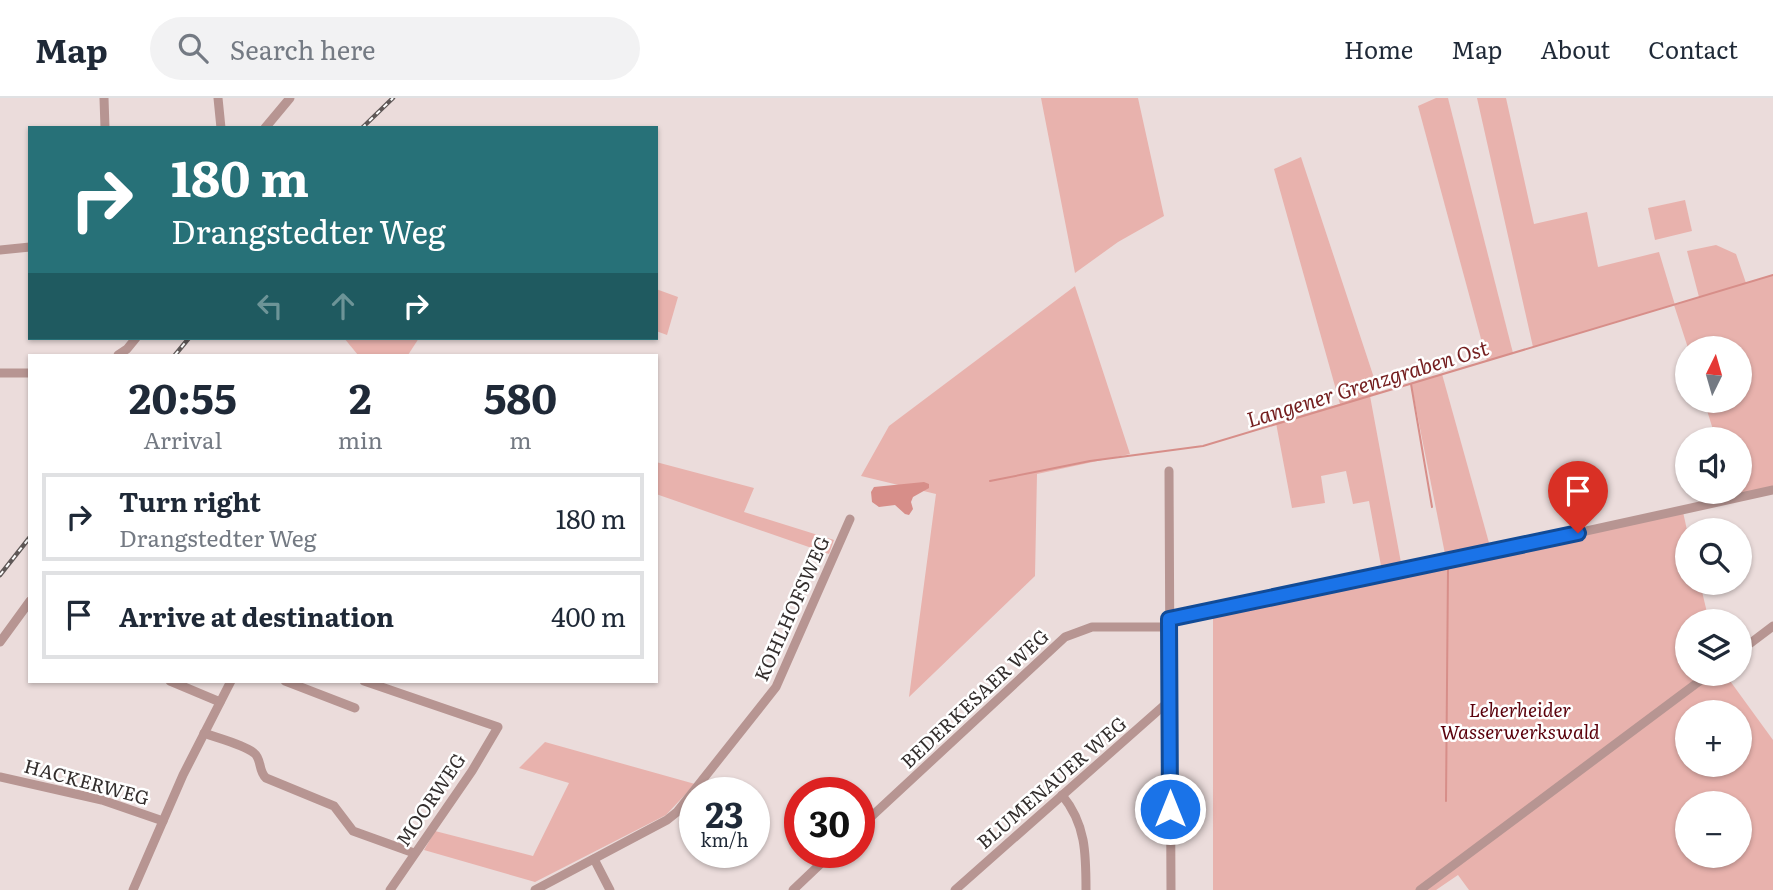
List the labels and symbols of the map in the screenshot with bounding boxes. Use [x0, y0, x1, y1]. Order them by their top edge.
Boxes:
water label: Langener Grenzgraben Ost [1242, 330, 1492, 434]
north arrow [1675, 336, 1752, 413]
pin [1548, 461, 1608, 533]
street label: KOHLHOFSWEG [746, 531, 836, 685]
street label: BEDERKESAER WEG [894, 622, 1054, 774]
park label: Leherheider Wasserwerkswald [1440, 695, 1600, 745]
street label: BLUMENAUER WEG [970, 709, 1132, 855]
street label: MOORWEG [388, 747, 472, 851]
street label: HACKERWEG [21, 751, 153, 811]
position arrow [1133, 772, 1207, 846]
speed limit sign: 30 [784, 777, 875, 868]

